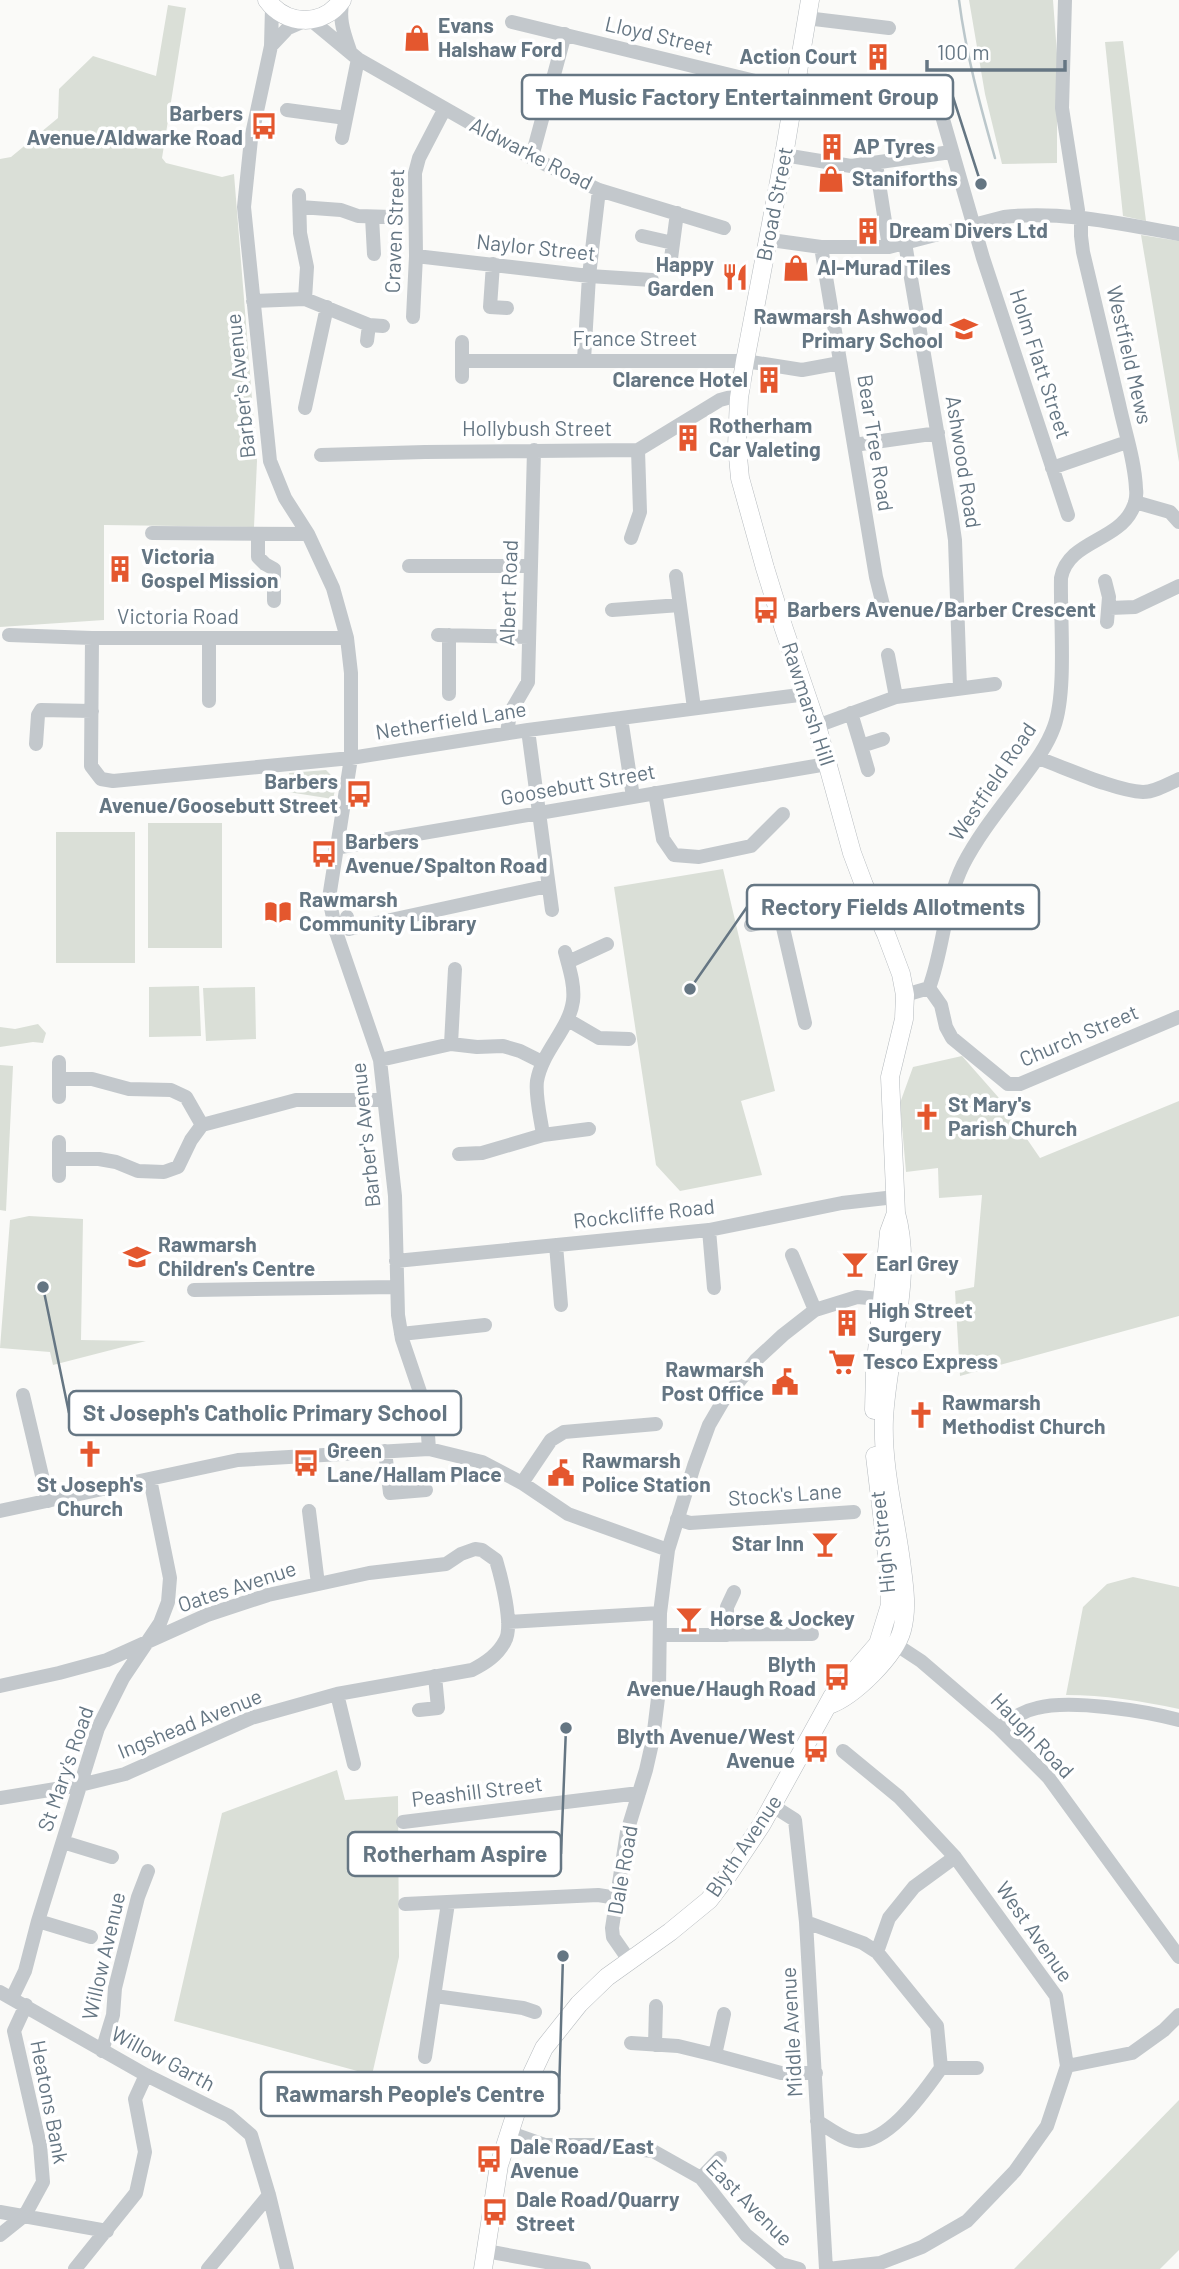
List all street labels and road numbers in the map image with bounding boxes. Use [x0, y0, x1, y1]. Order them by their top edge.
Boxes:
street label: Lloyd Street [603, 10, 716, 59]
street label: Aldwarke Road [466, 111, 597, 194]
street label: Broad Street [750, 144, 797, 263]
street label: Craven Street [379, 168, 408, 294]
street label: Naylor Street [475, 228, 597, 265]
street label: Westfield Mews [1102, 283, 1159, 426]
street label: Holm Flatt Street [1005, 286, 1077, 441]
street label: Barber's Avenue [219, 313, 260, 460]
street label: France Street [573, 325, 697, 350]
street label: Bear Tree Road [853, 373, 900, 513]
street label: Ashwood Road [942, 394, 987, 530]
street label: Hollybush Street [462, 415, 612, 440]
street label: Albert Road [493, 539, 522, 647]
street label: Victoria Road [117, 603, 239, 628]
street label: Rawmarsh Hill [778, 638, 841, 769]
street label: Netherfield Lane [374, 695, 528, 744]
street label: Westfield Road [943, 717, 1040, 845]
street label: Goosebutt Street [498, 758, 657, 809]
street label: Church Street [1015, 998, 1142, 1071]
street label: Barber's Avenue [344, 1062, 385, 1209]
street label: Rockcliffe Road [572, 1193, 716, 1232]
street label: Stock's Lane [727, 1477, 843, 1510]
street label: High Street [864, 1490, 899, 1595]
street label: Oates Avenue [174, 1555, 299, 1616]
street label: Ingshead Avenue [114, 1682, 265, 1763]
street label: Haugh Road [986, 1687, 1080, 1783]
street label: St Mary's Road [31, 1703, 98, 1834]
street label: Peashill Street [410, 1770, 544, 1811]
street label: Blyth Avenue [700, 1789, 786, 1901]
street label: Dale Road [601, 1823, 642, 1916]
street label: West Avenue [991, 1876, 1079, 1986]
street label: Willow Avenue [76, 1889, 129, 2022]
street label: Middle Avenue [775, 1966, 806, 2098]
street label: Willow Garth [107, 2020, 220, 2096]
street label: Heatons Bank [26, 2038, 75, 2166]
street label: East Avenue [702, 2153, 799, 2250]

